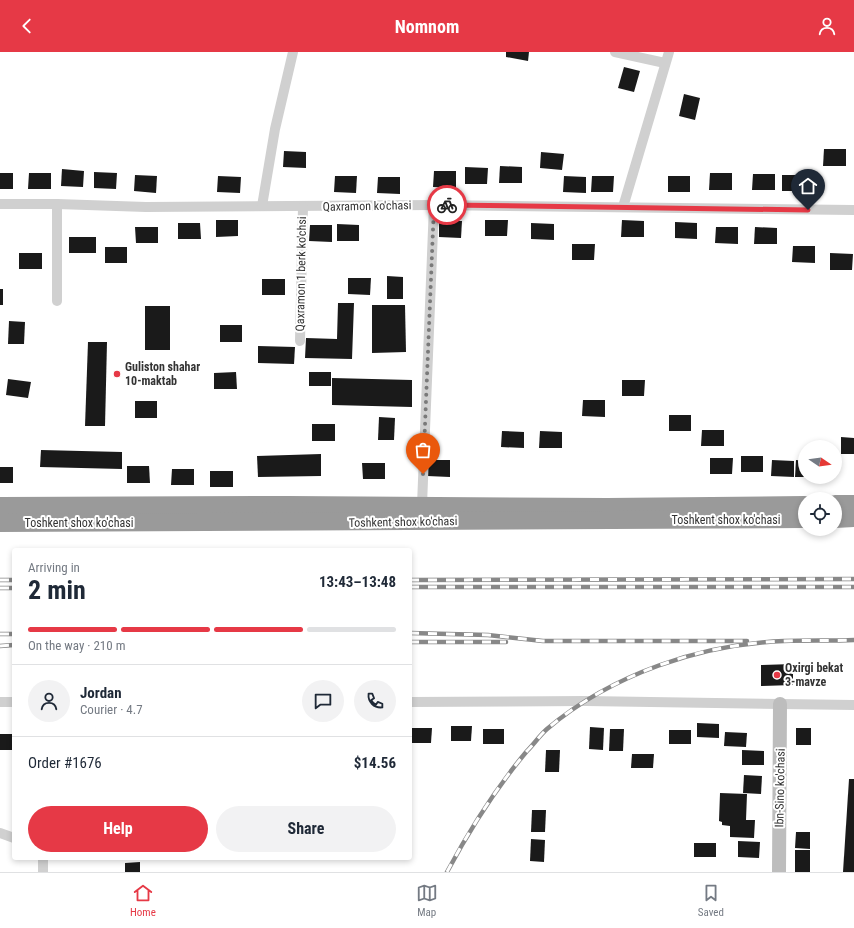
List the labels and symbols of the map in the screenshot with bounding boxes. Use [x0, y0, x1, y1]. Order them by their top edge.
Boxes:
pin [791, 169, 825, 210]
courier [427, 185, 467, 225]
street label: Qaxramon ko'chasi [323, 198, 411, 214]
street label: Qaxramon 1 berk ko'chsi [293, 216, 309, 332]
place label: Guliston shahar 10-maktab [125, 360, 200, 388]
marker: Guliston shahar 10-maktab [112, 369, 122, 379]
pin [406, 433, 440, 474]
north arrow [798, 440, 842, 484]
street label: Toshkent shox ko'chasi [672, 513, 780, 527]
street label: Toshkent shox ko'chasi [348, 514, 458, 530]
street label: Toshkent shox ko'chasi [25, 516, 133, 530]
place label: Oxirgi bekat 3-mavze [785, 661, 843, 689]
marker: Oxirgi bekat 3-mavze [772, 670, 782, 680]
street label: Ibn-Sino ko'chasi [772, 748, 788, 828]

